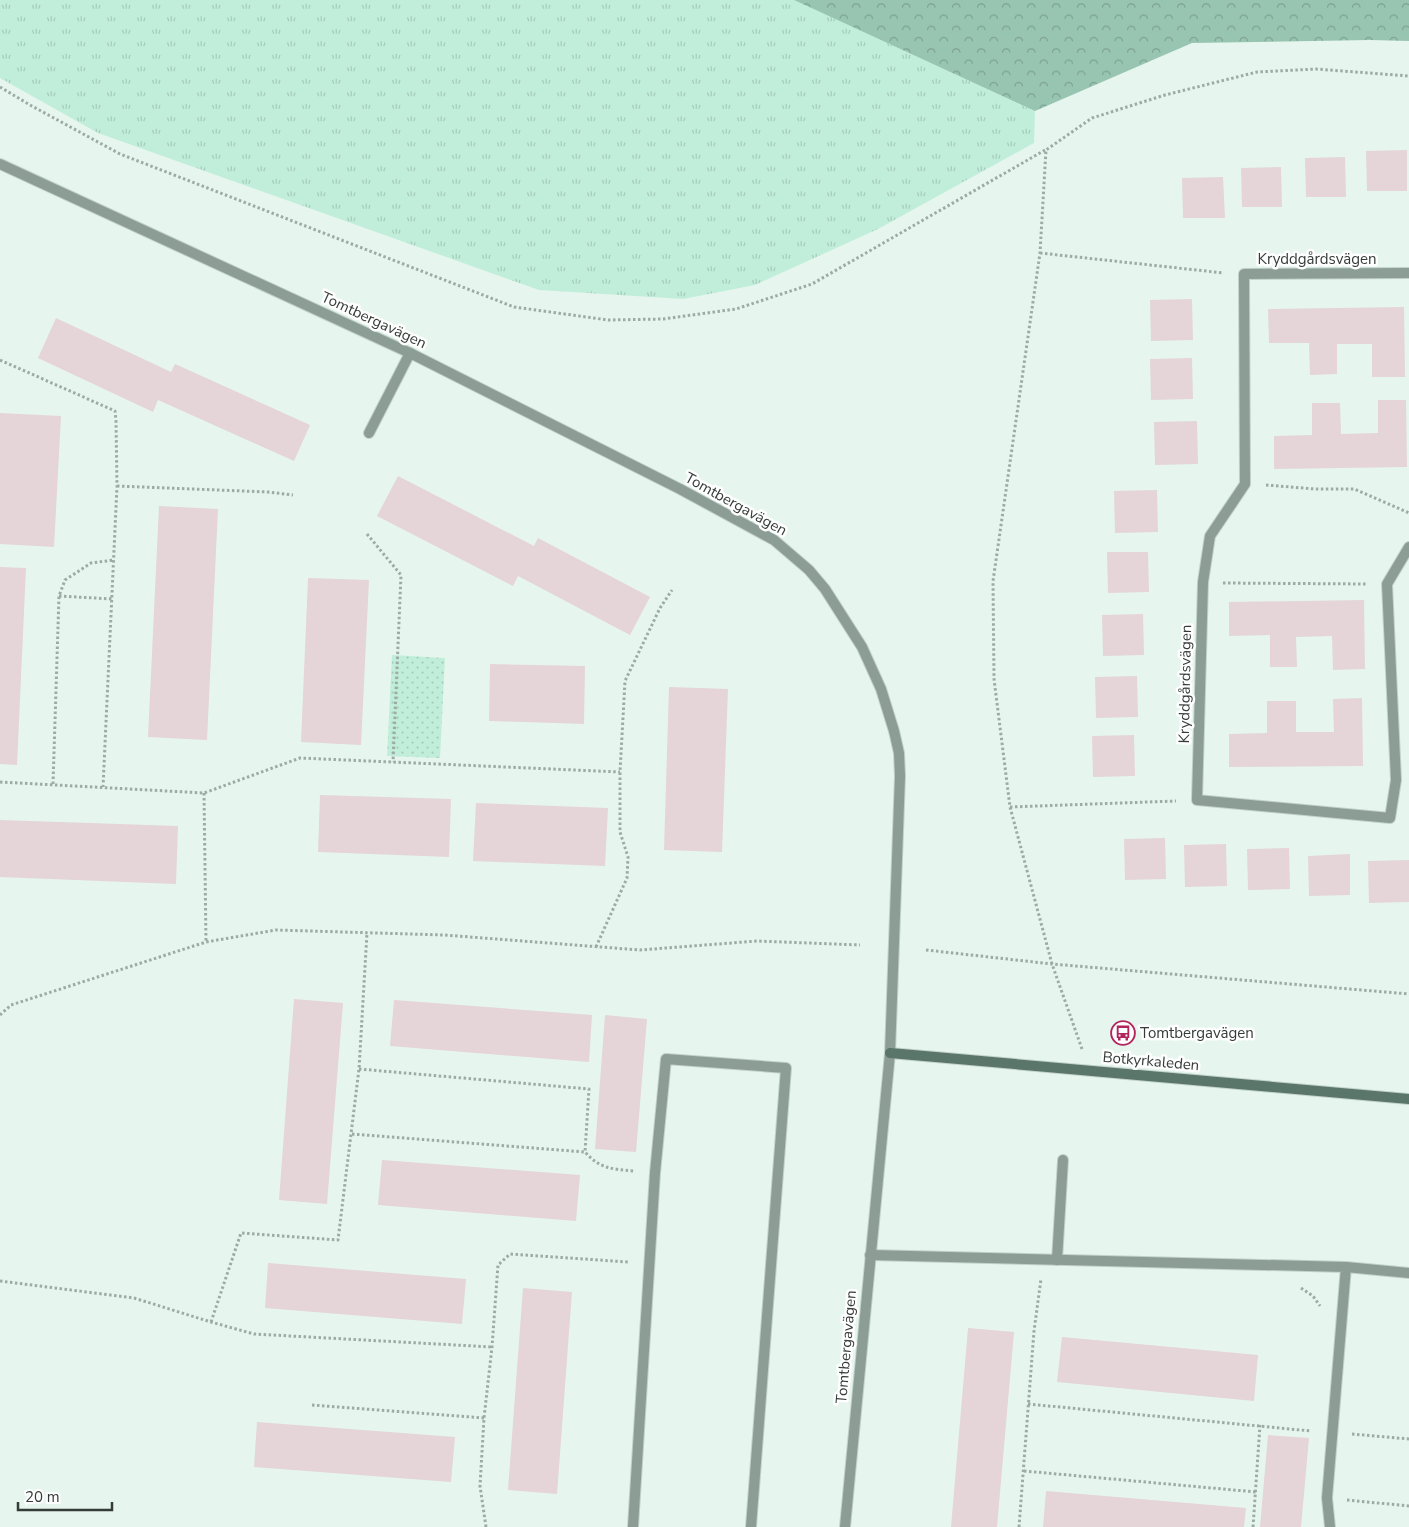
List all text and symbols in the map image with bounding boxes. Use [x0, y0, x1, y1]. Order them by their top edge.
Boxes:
street label: Kryddgårdsvägen [1258, 249, 1376, 269]
street label: Tomtbergavägen [318, 287, 430, 353]
street label: Tomtbergavägen [681, 468, 791, 540]
street label: Kryddgårdsvägen [1174, 624, 1196, 744]
bus stop icon: Tomtbergavägen [1110, 1020, 1136, 1046]
place label: Tomtbergavägen [1140, 1023, 1254, 1043]
street label: Botkyrkaleden [1102, 1047, 1200, 1075]
street label: Tomtbergavägen [831, 1289, 861, 1405]
scale bar [18, 1480, 111, 1512]
text: 20 m [25, 1487, 60, 1507]

